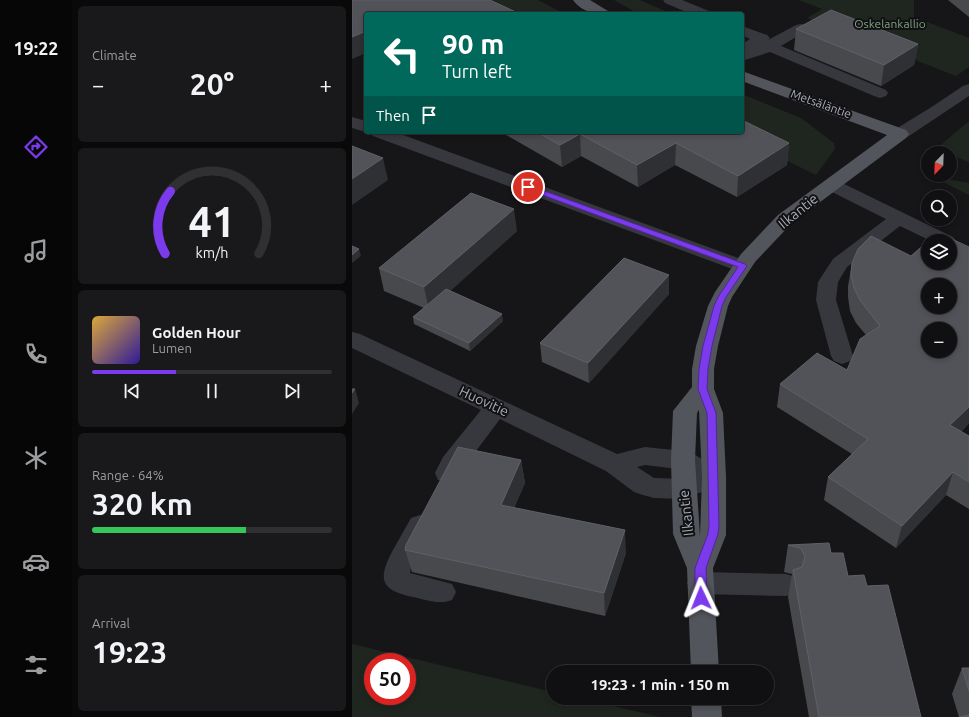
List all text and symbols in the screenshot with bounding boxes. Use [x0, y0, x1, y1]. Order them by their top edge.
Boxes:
park label: Oskelankallio [854, 17, 926, 30]
icon: left [376, 28, 428, 80]
text: 90 m [442, 28, 504, 59]
text: 19:22 [13, 38, 59, 58]
text: Climate [92, 48, 137, 62]
text: Turn left [442, 61, 512, 81]
text: 20° [190, 67, 234, 101]
text: − [92, 72, 104, 97]
text: + [320, 72, 332, 97]
street label: Metsäläntie [789, 87, 853, 121]
icon: arrive [418, 104, 440, 126]
text: Then [376, 107, 410, 124]
icon: directions [22, 133, 50, 161]
north arrow [921, 146, 957, 182]
map controls [921, 146, 957, 358]
pin [511, 170, 545, 204]
icon: arrive [517, 176, 539, 198]
street label: Ilkantie [775, 190, 821, 232]
button: search [921, 190, 957, 226]
text: 41 [189, 198, 235, 245]
button: layers [921, 234, 957, 270]
icon: music [22, 237, 50, 265]
text: km/h [196, 245, 228, 261]
button: + [921, 278, 957, 314]
button: − [921, 322, 957, 358]
text: Golden Hour [152, 324, 241, 341]
icon: phone [22, 340, 50, 368]
text: Lumen [152, 341, 192, 355]
icon: previous [121, 380, 143, 402]
icon: pause [201, 380, 223, 402]
icon: next [281, 380, 303, 402]
street label: Huovitie [457, 383, 511, 419]
icon: climate [22, 444, 50, 472]
text: Range · 64% [92, 468, 164, 482]
text: 320 km [92, 487, 193, 521]
street label: Ilkantie [676, 489, 696, 537]
icon: car [22, 548, 50, 576]
position arrow [680, 577, 722, 619]
text: Arrival [92, 616, 130, 630]
text: 19:23 [92, 635, 167, 669]
icon: filters [22, 651, 50, 679]
speed limit sign: 50 [364, 653, 416, 705]
text: 19:23 · 1 min · 150 m [591, 676, 729, 693]

